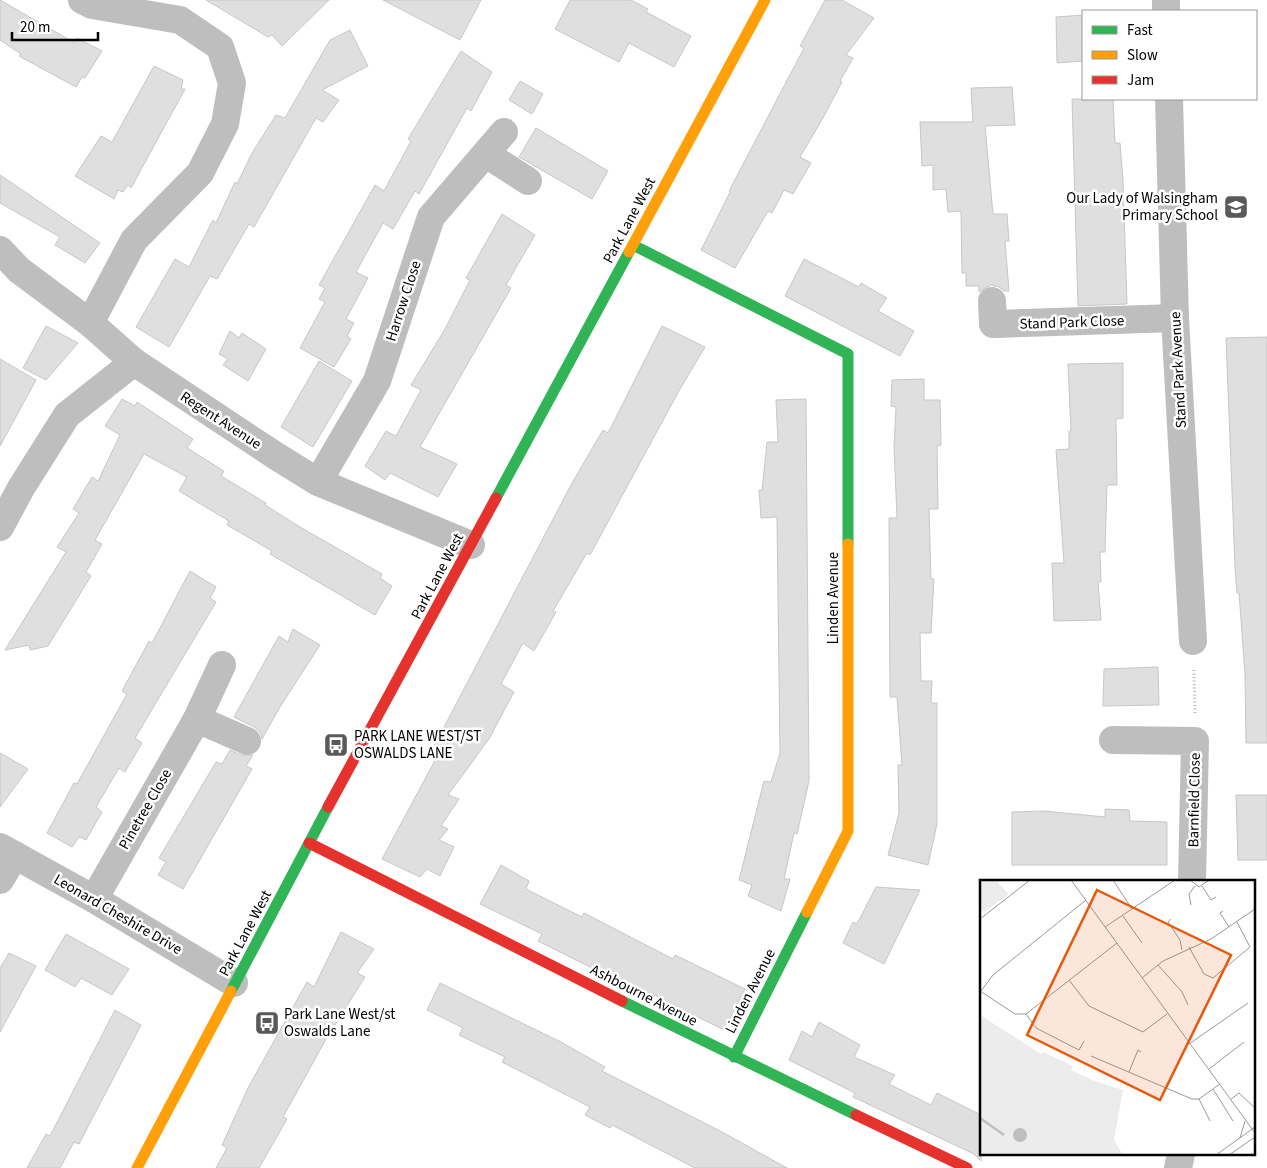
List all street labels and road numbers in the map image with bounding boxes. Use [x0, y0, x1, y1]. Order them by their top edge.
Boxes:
street label: Park Lane West [598, 173, 661, 267]
street label: Harrow Close [381, 258, 426, 344]
street label: Stand Park Close [1019, 310, 1125, 335]
street label: Stand Park Avenue [1165, 311, 1192, 429]
street label: Regent Avenue [176, 386, 265, 455]
street label: Park Lane West [406, 529, 469, 623]
street label: Linden Avenue [823, 552, 844, 644]
street label: Barnfield Close [1183, 752, 1206, 848]
street label: Pinetree Close [114, 765, 177, 853]
street label: Leonard Cheshire Drive [50, 869, 186, 960]
street label: Park Lane West [214, 886, 277, 980]
street label: Linden Avenue [720, 945, 781, 1037]
street label: Ashbourne Avenue [587, 959, 701, 1031]

